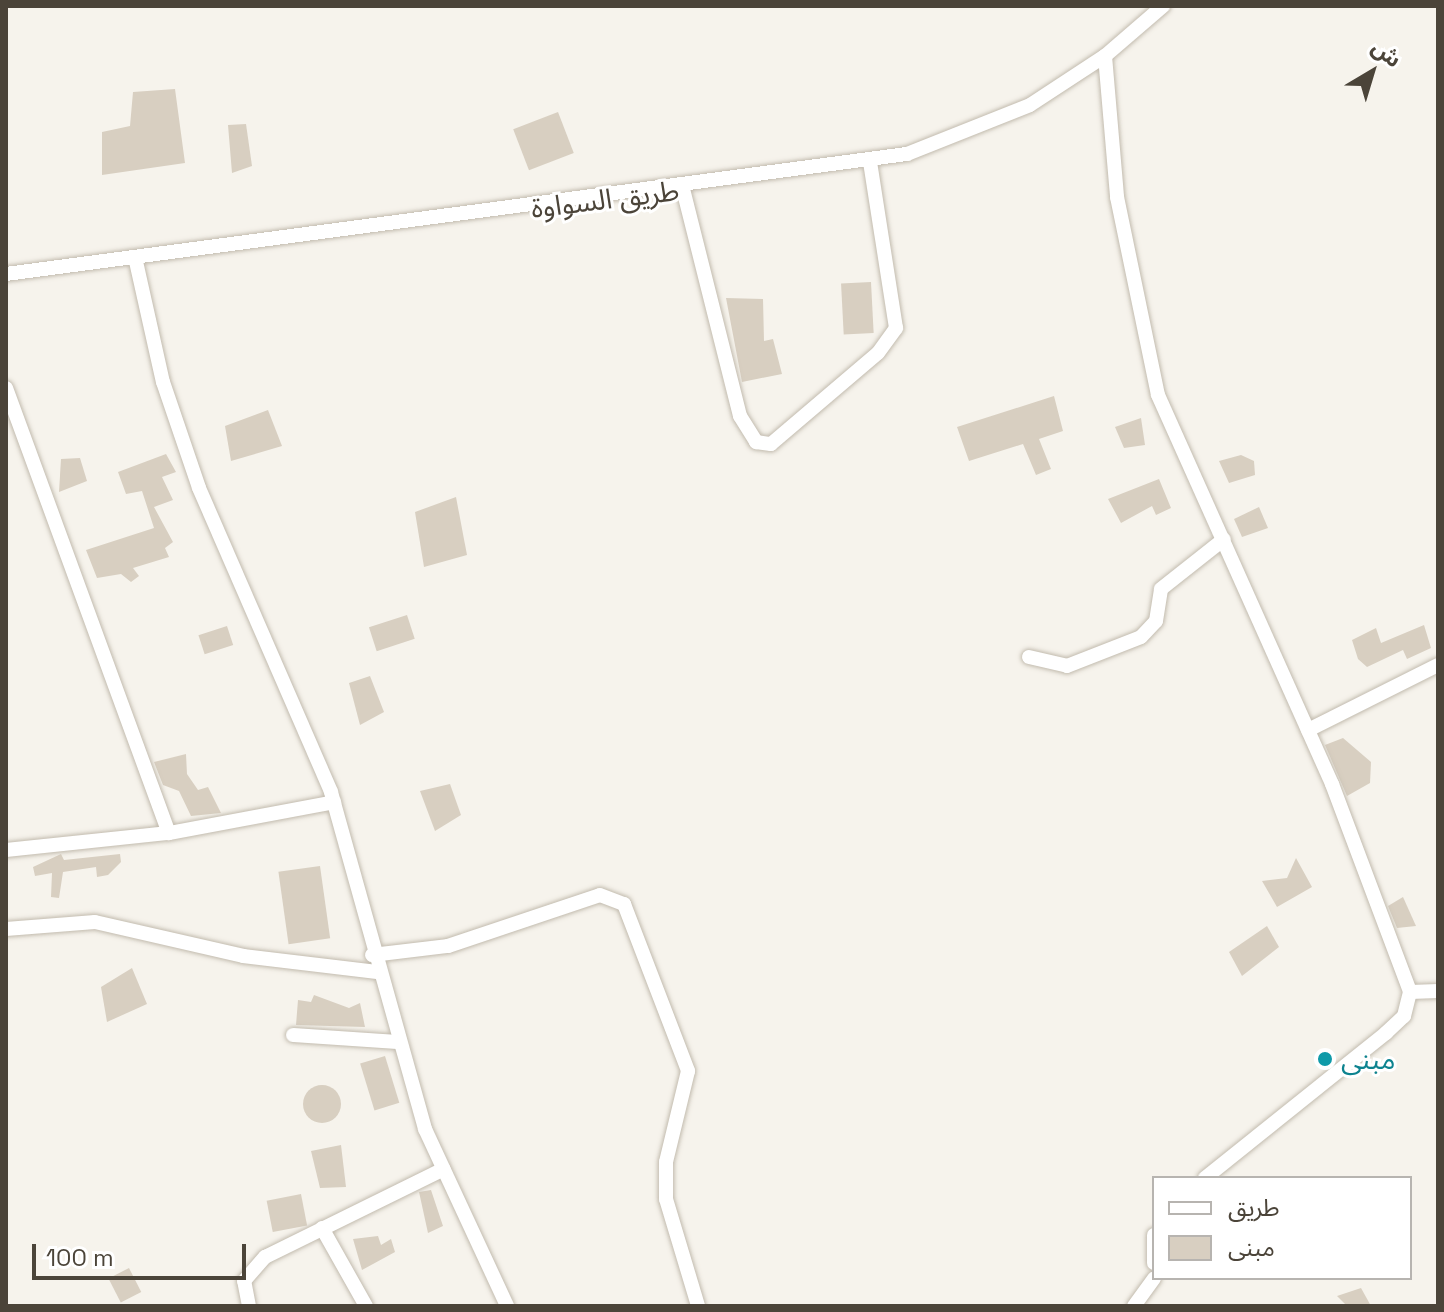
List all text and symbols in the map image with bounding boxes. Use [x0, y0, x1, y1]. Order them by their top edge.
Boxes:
north arrow [1332, 32, 1412, 112]
text: ش [1366, 33, 1407, 73]
street label: طريق السواوة [529, 173, 681, 225]
place label: مبنى [1341, 1042, 1396, 1076]
marker: مبنى [1316, 1050, 1334, 1068]
legend [1152, 1176, 1412, 1280]
text: طريق [1228, 1192, 1280, 1223]
scale bar [36, 1228, 250, 1278]
text: مبنى [1228, 1232, 1275, 1263]
text: 100 m [46, 1242, 114, 1273]

